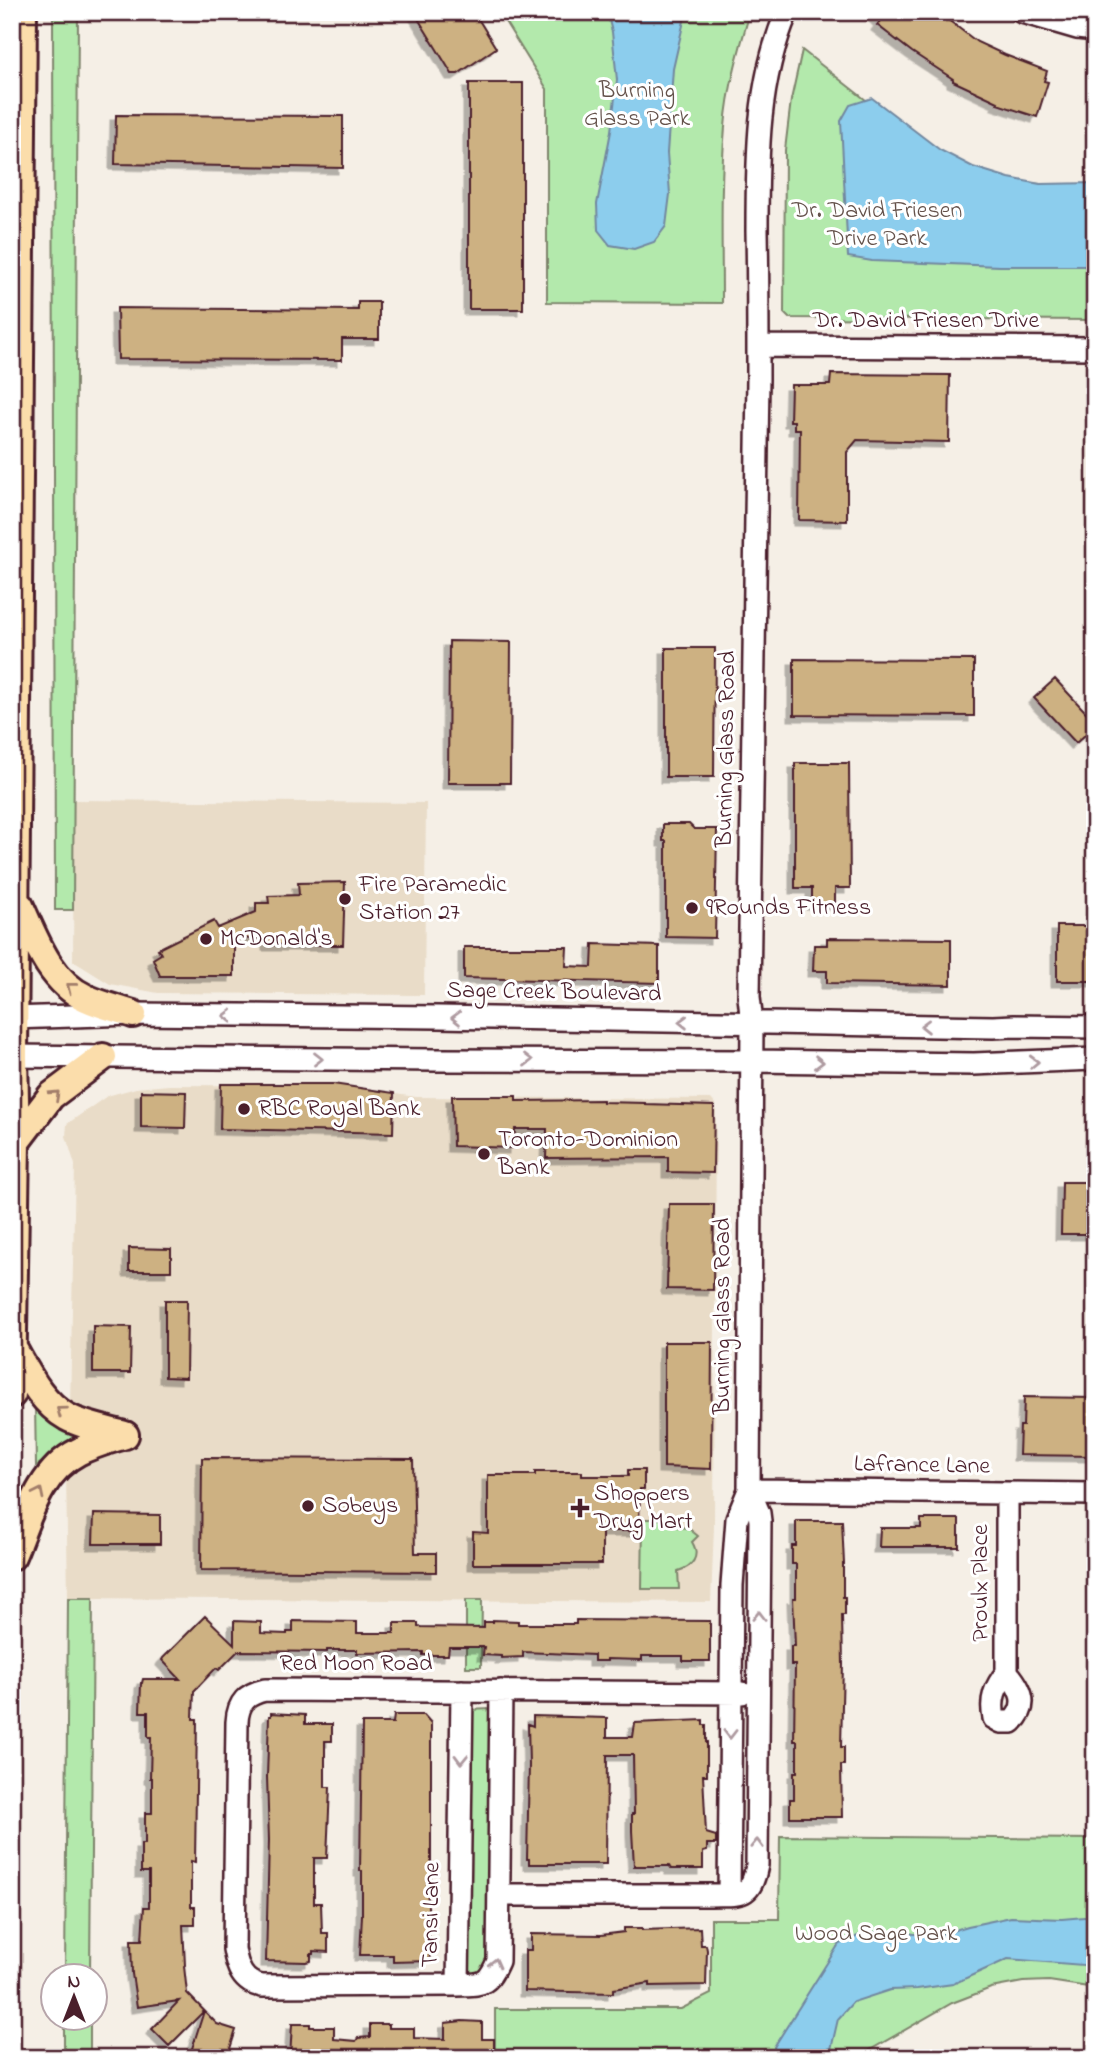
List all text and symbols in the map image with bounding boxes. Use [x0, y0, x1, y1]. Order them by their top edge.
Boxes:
park label: Burning Glass Park [584, 74, 690, 137]
park label: Dr. David Friesen Drive Park [791, 194, 962, 257]
street label: Dr. David Friesen Drive [812, 304, 1040, 339]
street label: Burning Glass Road [708, 650, 746, 849]
place label: Fire Paramedic Station 27 [358, 868, 507, 931]
marker: Fire Paramedic Station 27 [337, 891, 353, 907]
place label: 9Rounds Fitness [706, 891, 871, 926]
marker: 9Rounds Fitness [684, 900, 700, 916]
place label: McDonald's [220, 922, 332, 957]
marker: McDonald's [198, 931, 214, 947]
street label: Sage Creek Boulevard [446, 974, 662, 1012]
one-way arrow [67, 983, 79, 996]
one-way arrow [223, 1008, 234, 1023]
one-way arrow [450, 1010, 461, 1026]
one-way arrow [678, 1014, 688, 1030]
one-way arrow [919, 1018, 930, 1034]
one-way arrow [314, 1051, 324, 1067]
one-way arrow [524, 1052, 534, 1068]
one-way arrow [814, 1054, 825, 1069]
one-way arrow [1029, 1054, 1040, 1069]
one-way arrow [47, 1090, 60, 1103]
place label: RBC Royal Bank [258, 1092, 421, 1128]
marker: RBC Royal Bank [236, 1101, 252, 1117]
place label: Toronto-Dominion Bank [497, 1123, 678, 1186]
marker: Toronto-Dominion Bank [476, 1146, 492, 1162]
street label: Burning Glass Road [706, 1217, 741, 1415]
one-way arrow [57, 1407, 69, 1420]
street label: Lafrance Lane [854, 1447, 991, 1485]
place label: Shoppers Drug Mart [593, 1477, 693, 1540]
one-way arrow [31, 1488, 45, 1500]
place label: Sobeys [322, 1489, 398, 1525]
marker: Sobeys [300, 1498, 316, 1514]
marker: Shoppers Drug Mart [572, 1500, 588, 1516]
street label: Proulx Place [964, 1524, 999, 1642]
one-way arrow [751, 1611, 767, 1621]
street label: Red Moon Road [279, 1647, 433, 1682]
one-way arrow [722, 1729, 738, 1740]
one-way arrow [453, 1754, 469, 1765]
one-way arrow [749, 1838, 765, 1849]
street label: Tansi Lane [414, 1862, 450, 1968]
park label: Wood Sage Park [795, 1917, 958, 1952]
one-way arrow [487, 1957, 501, 1969]
north arrow [38, 1962, 108, 2032]
text: N [68, 1969, 81, 1996]

